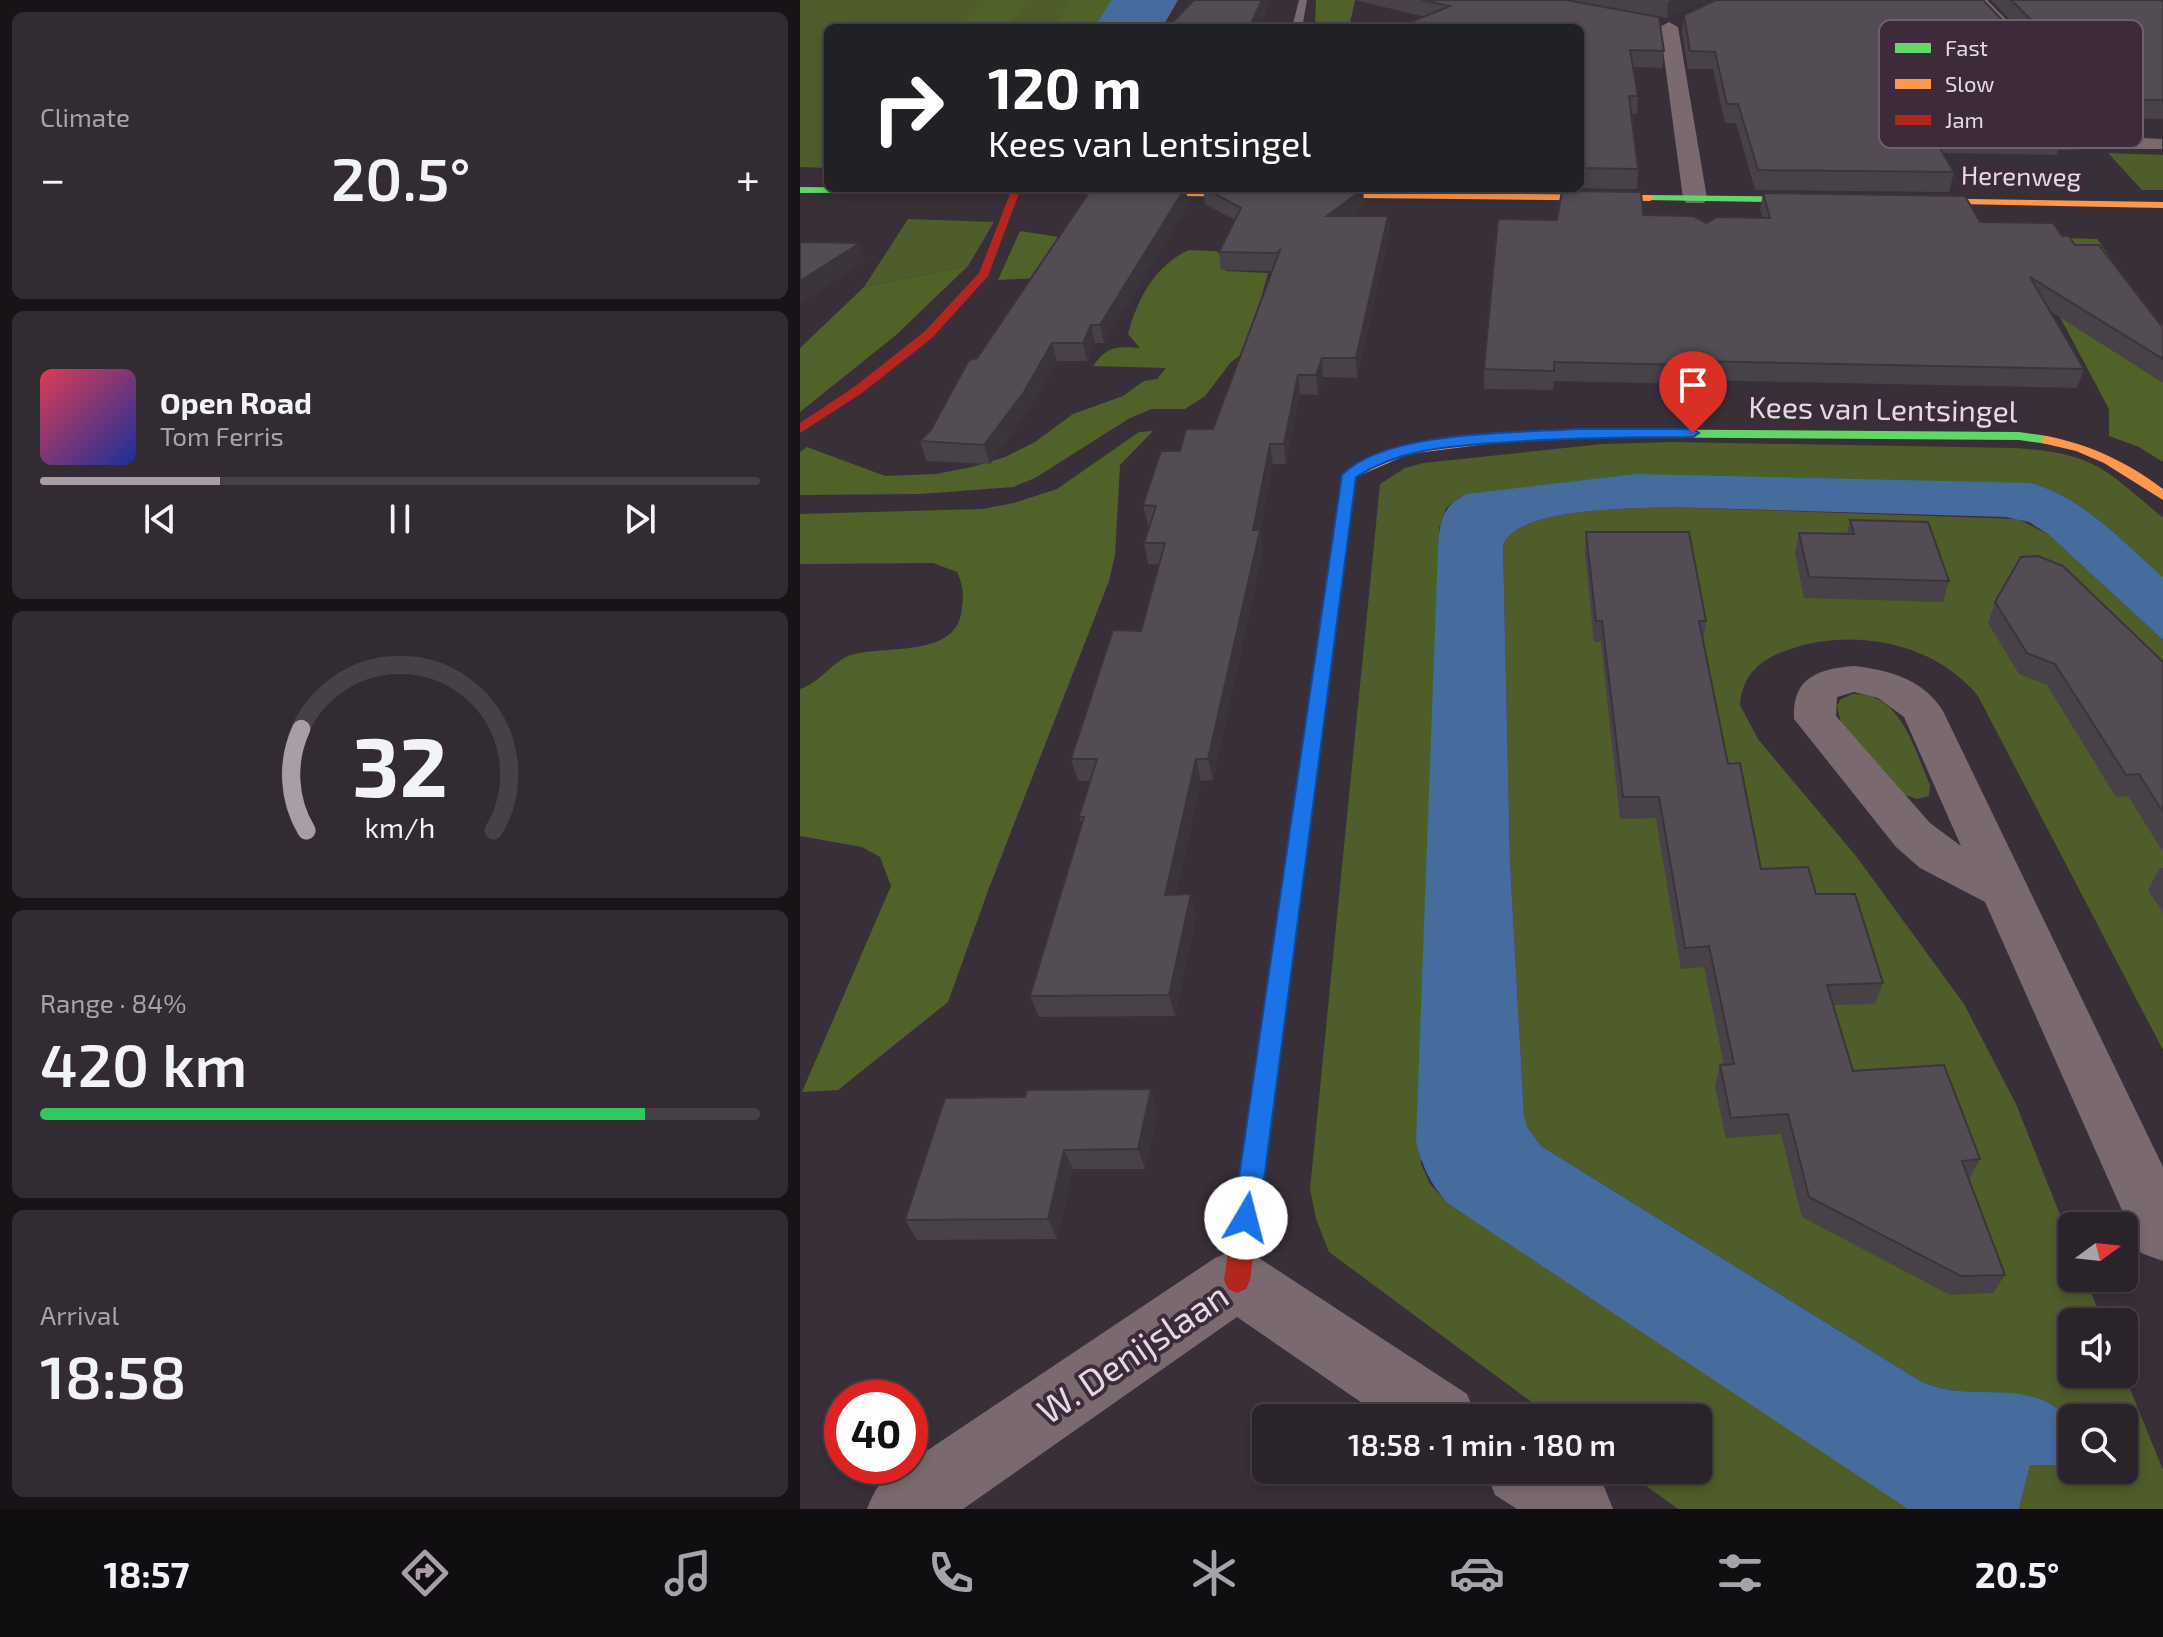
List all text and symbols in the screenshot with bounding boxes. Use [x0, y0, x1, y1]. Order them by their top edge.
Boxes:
legend [1879, 20, 2143, 148]
text: Fast [1945, 34, 1988, 60]
text: 120 m [988, 53, 1142, 120]
icon: right [856, 56, 960, 160]
text: Slow [1945, 70, 1994, 96]
text: Climate [40, 101, 130, 132]
text: Jam [1945, 106, 1984, 132]
text: Kees van Lentsingel [988, 121, 1311, 164]
text: 20.5° [331, 141, 471, 213]
text: − [40, 151, 66, 204]
text: + [736, 151, 760, 204]
street label: Herenweg [1961, 158, 2081, 192]
pin [1659, 351, 1727, 433]
icon: arrive [1671, 363, 1715, 407]
text: Open Road [160, 384, 312, 420]
street label: Kees van Lentsingel [1748, 388, 2018, 428]
text: Tom Ferris [160, 420, 284, 451]
icon: previous [138, 497, 182, 541]
icon: pause [378, 497, 422, 541]
icon: next [618, 497, 662, 541]
text: 32 [352, 713, 448, 813]
text: km/h [365, 809, 435, 844]
text: Range · 84% [40, 987, 187, 1018]
text: 420 km [40, 1027, 247, 1099]
position arrow [1204, 1176, 1288, 1260]
north arrow [2058, 1212, 2138, 1292]
map controls [2058, 1212, 2138, 1484]
street label: W. Denijslaan [1028, 1272, 1236, 1432]
text: Arrival [40, 1299, 119, 1330]
button: sound [2058, 1308, 2138, 1388]
text: 18:58 [40, 1339, 187, 1411]
speed limit sign: 40 [824, 1380, 928, 1484]
button: search [2058, 1404, 2138, 1484]
text: 18:58 · 1 min · 180 m [1348, 1426, 1616, 1462]
icon: directions [397, 1545, 453, 1601]
icon: music [660, 1545, 716, 1601]
icon: phone [923, 1545, 979, 1601]
icon: climate [1186, 1545, 1242, 1601]
icon: car [1449, 1545, 1505, 1601]
icon: filters [1712, 1545, 1768, 1601]
text: 18:57 [104, 1552, 190, 1595]
text: 20.5° [1975, 1552, 2059, 1595]

